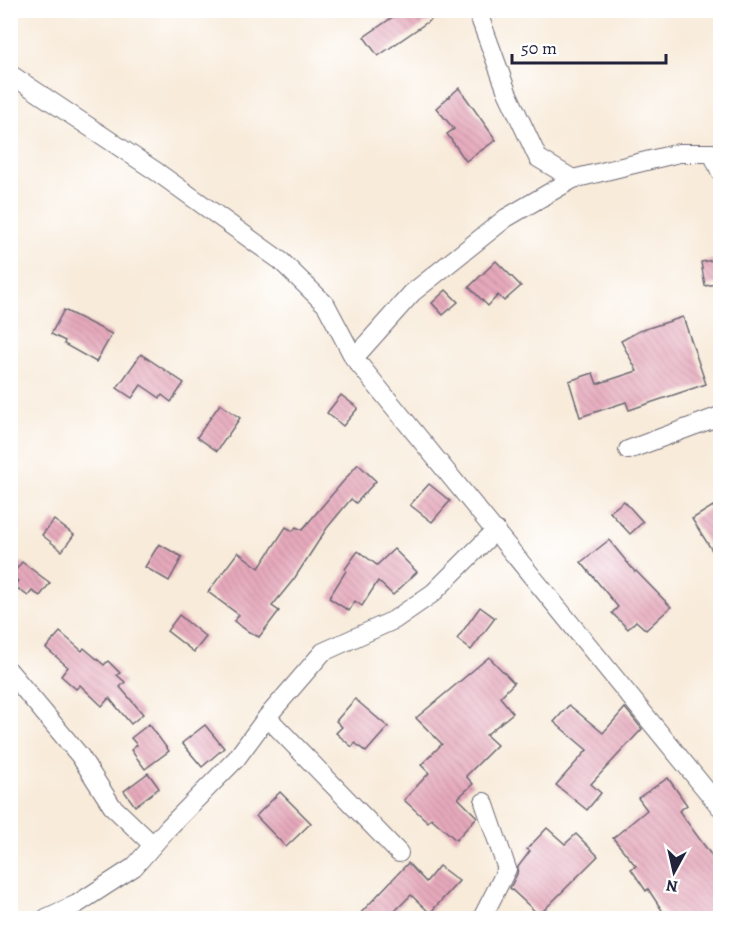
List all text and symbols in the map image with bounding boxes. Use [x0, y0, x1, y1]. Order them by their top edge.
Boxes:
scale bar [512, 27, 666, 65]
text: 50 m [521, 36, 557, 60]
north arrow [644, 842, 704, 902]
text: N [664, 874, 679, 898]

